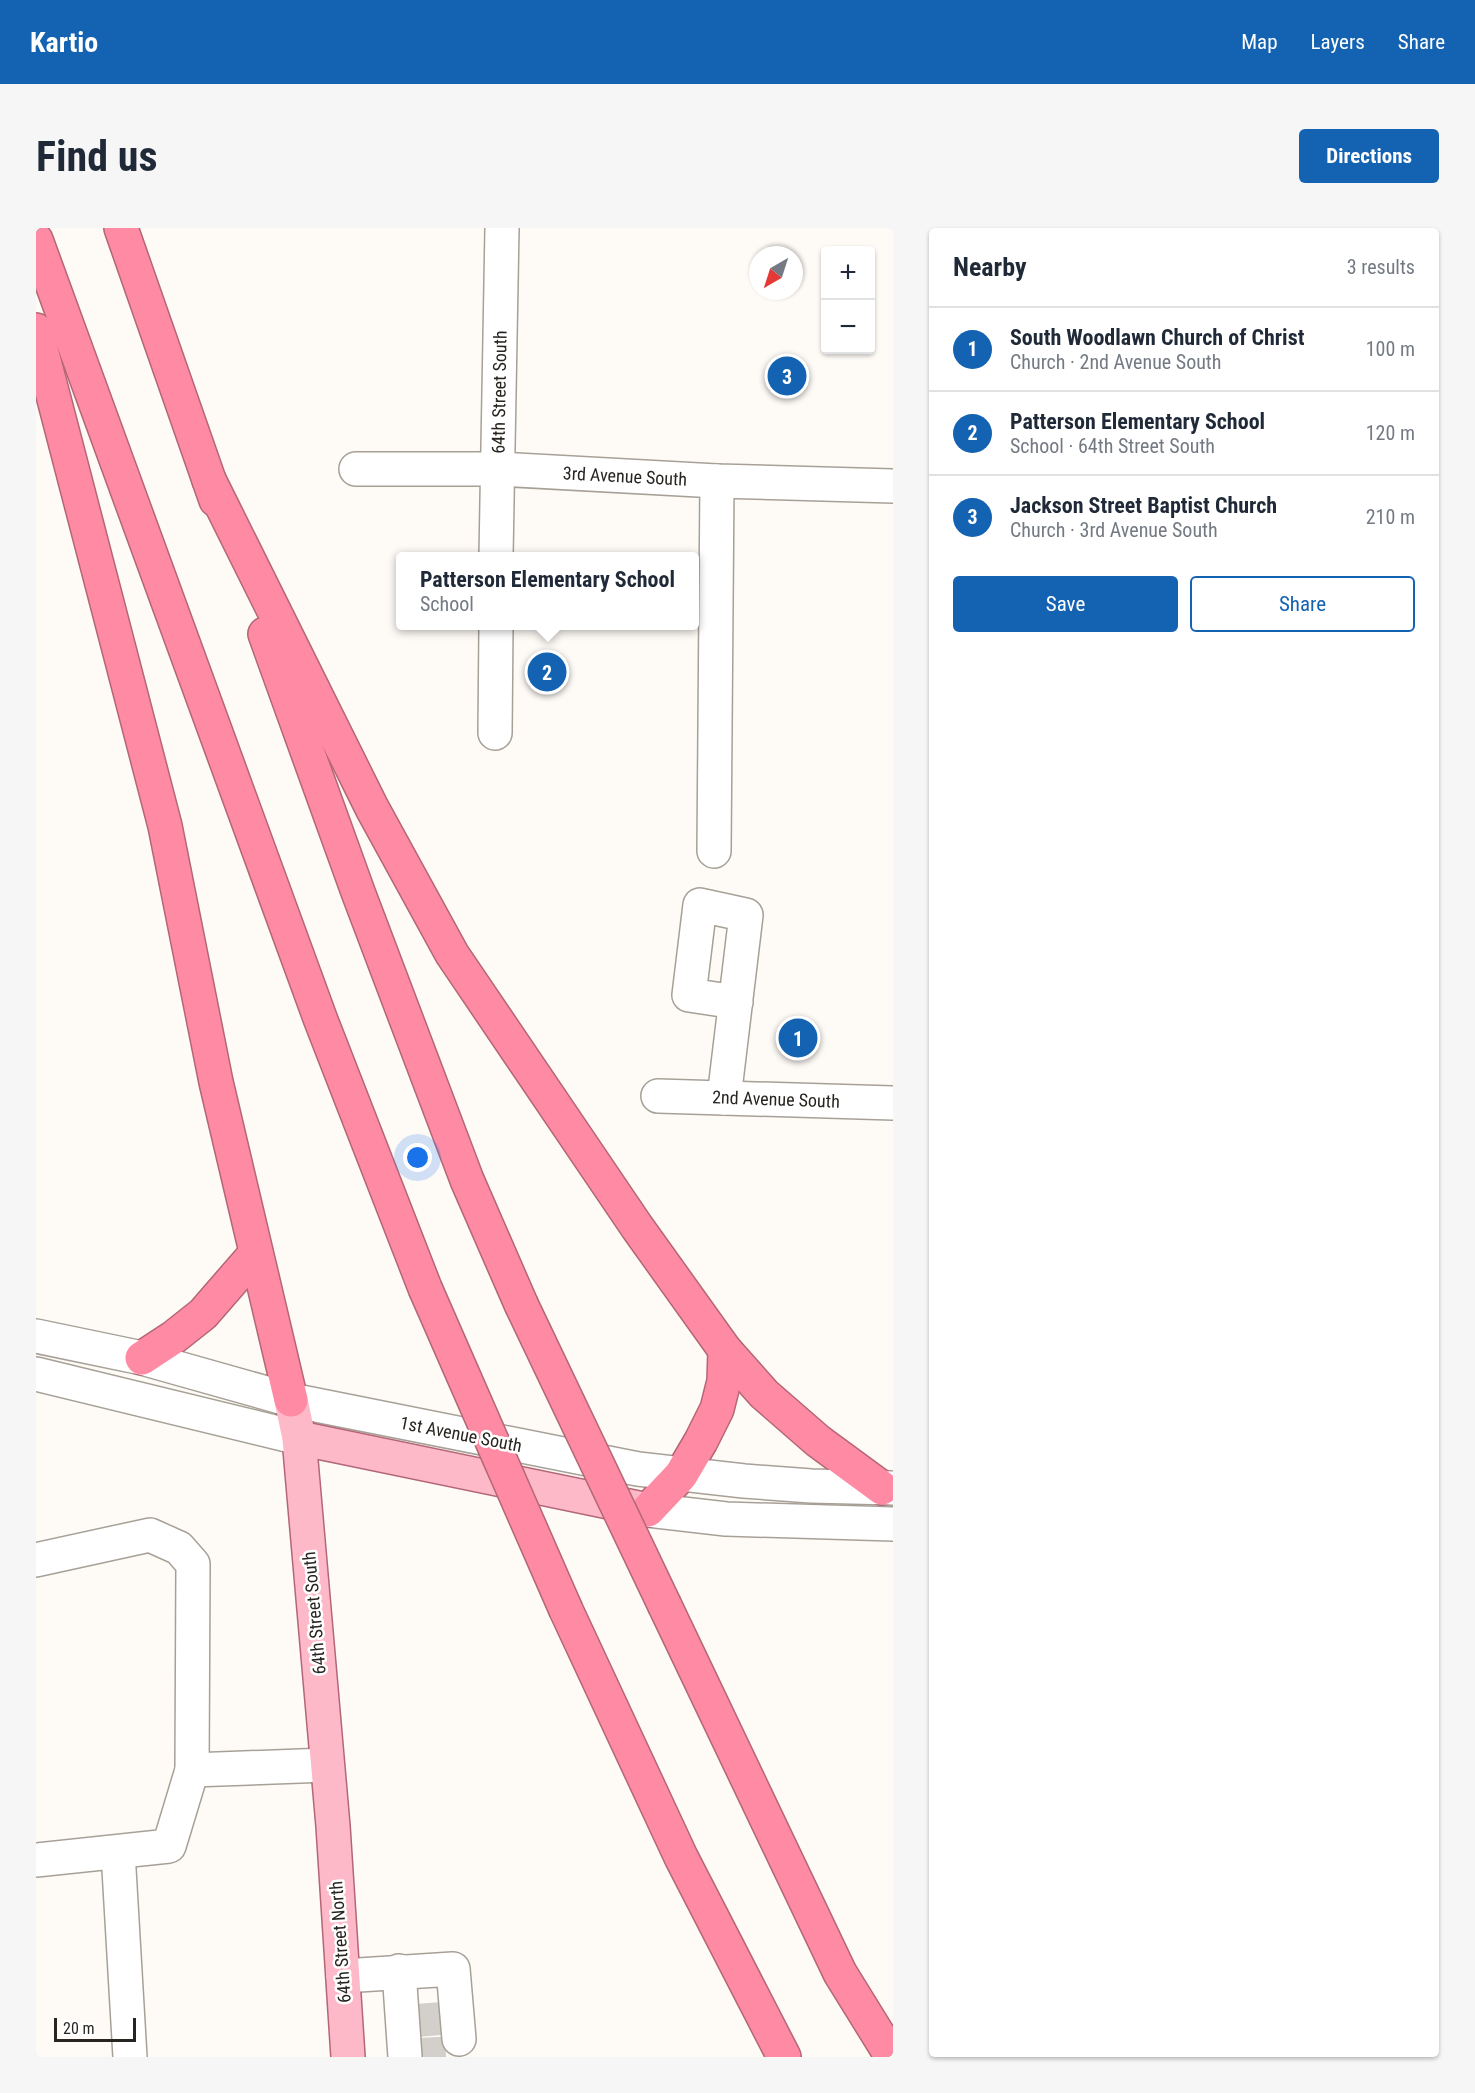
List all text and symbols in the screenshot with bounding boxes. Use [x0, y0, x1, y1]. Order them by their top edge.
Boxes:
text: Kartio [30, 26, 98, 59]
text: Map [1241, 30, 1278, 54]
text: Layers [1311, 30, 1365, 54]
text: Share [1398, 30, 1445, 54]
button: Directions [1299, 129, 1439, 183]
text: Find us [36, 132, 157, 181]
north arrow [749, 246, 803, 300]
map controls [821, 246, 875, 354]
button: + [821, 246, 875, 300]
text: Nearby [953, 252, 1027, 282]
text: 3 results [1347, 255, 1415, 279]
button: − [821, 300, 875, 354]
text: South Woodlawn Church of Christ [1010, 325, 1304, 350]
street label: 64th Street South [487, 330, 511, 454]
text: 1 [967, 337, 978, 361]
text: 100 m [1366, 337, 1415, 361]
text: Church · 2nd Avenue South [1010, 350, 1221, 374]
pin: 3 [768, 354, 807, 398]
text: Patterson Elementary School [1010, 409, 1265, 434]
text: 2 [967, 421, 978, 445]
text: 120 m [1366, 421, 1415, 445]
text: School · 64th Street South [1010, 434, 1215, 458]
street label: 3rd Avenue South [562, 462, 688, 490]
text: Jackson Street Baptist Church [1010, 493, 1277, 518]
text: 3 [967, 505, 978, 529]
text: 210 m [1366, 505, 1415, 529]
text: Church · 3rd Avenue South [1010, 518, 1218, 542]
popup [396, 552, 699, 630]
text: Patterson Elementary School [420, 567, 675, 592]
button: Save [953, 576, 1178, 632]
button: Share [1190, 576, 1415, 632]
text: School [420, 592, 474, 616]
pin: 2 [528, 650, 566, 694]
pin: 1 [778, 1016, 818, 1060]
street label: 2nd Avenue South [712, 1086, 840, 1112]
your location [403, 1143, 432, 1172]
street label: 1st Avenue South [398, 1412, 524, 1456]
street label: 64th Street South [298, 1551, 330, 1675]
street label: 64th Street North [325, 1880, 355, 2004]
scale bar [54, 2015, 136, 2042]
text: 20 m [63, 2019, 95, 2038]

